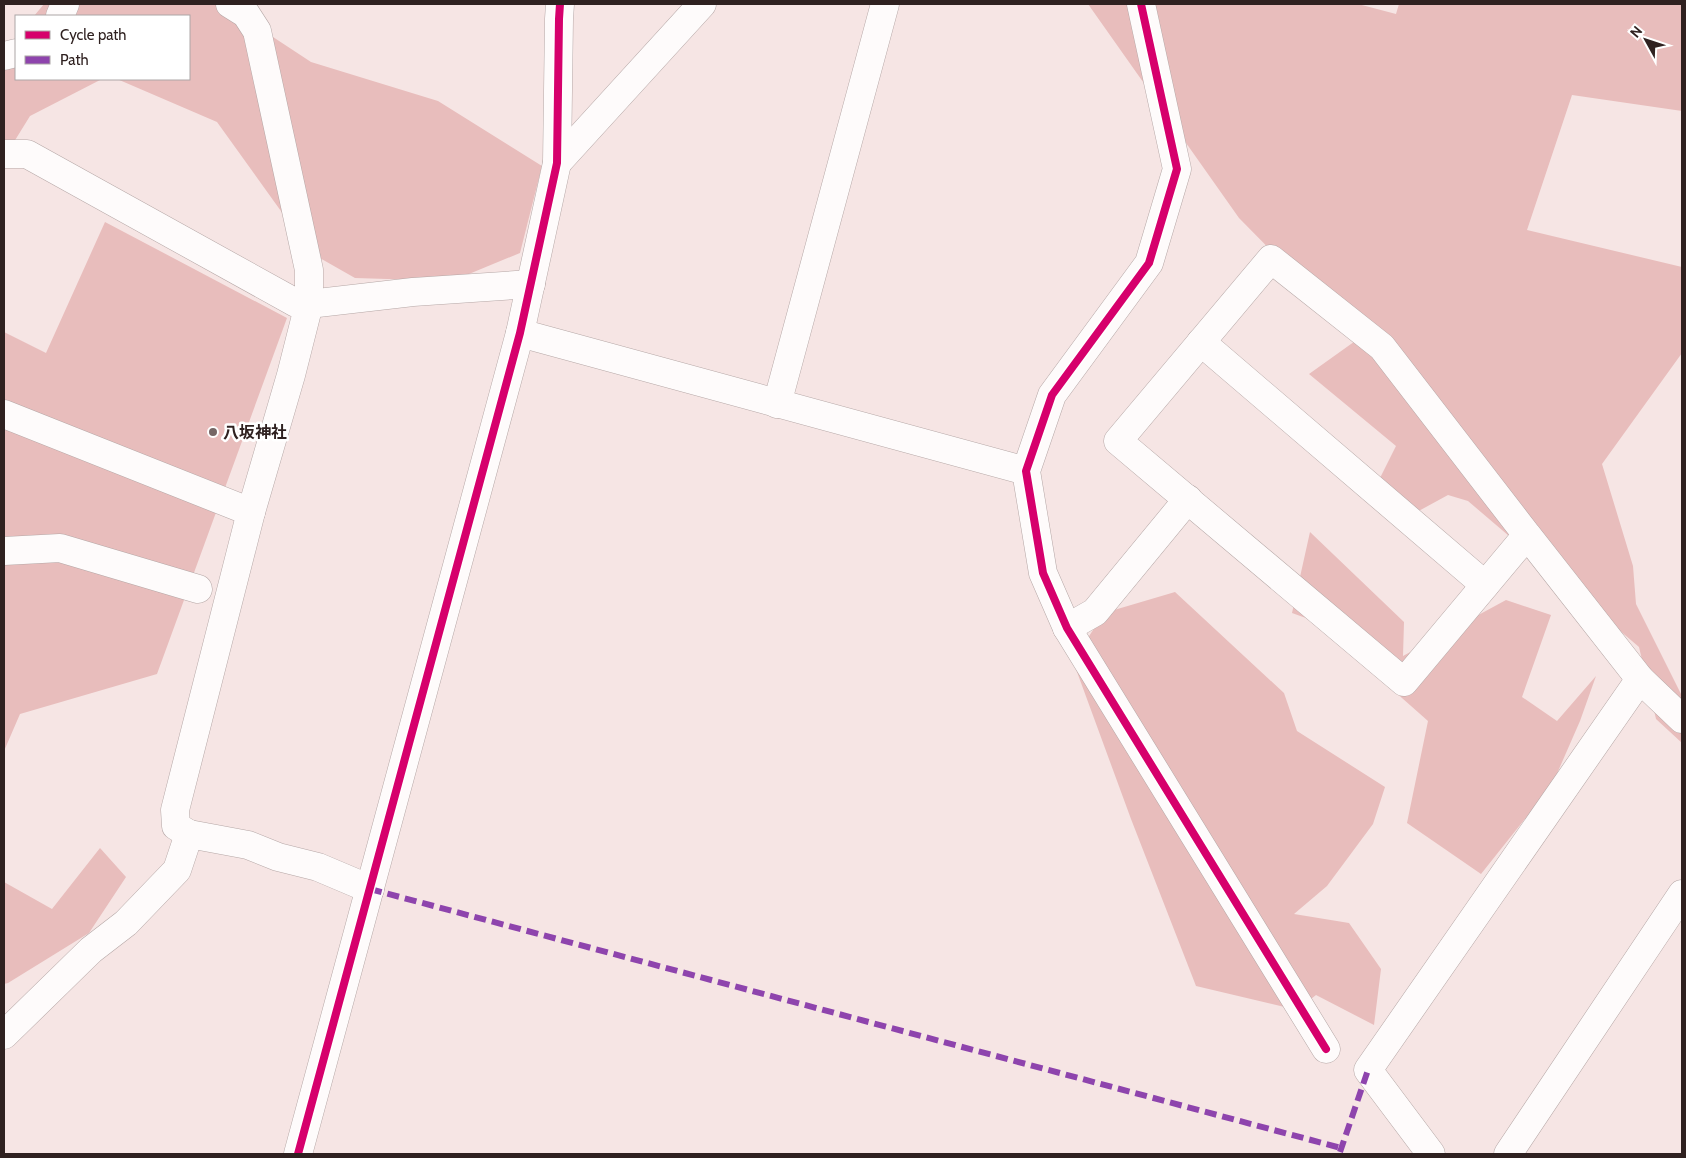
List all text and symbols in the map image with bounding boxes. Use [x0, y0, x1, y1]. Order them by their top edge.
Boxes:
legend [15, 15, 190, 80]
north arrow [1621, 15, 1671, 65]
text: N [1626, 22, 1646, 41]
text: Cycle path [60, 26, 126, 44]
text: Path [60, 51, 89, 69]
place label: 八坂神社 [223, 423, 287, 442]
marker: 八坂神社 [207, 426, 219, 438]

